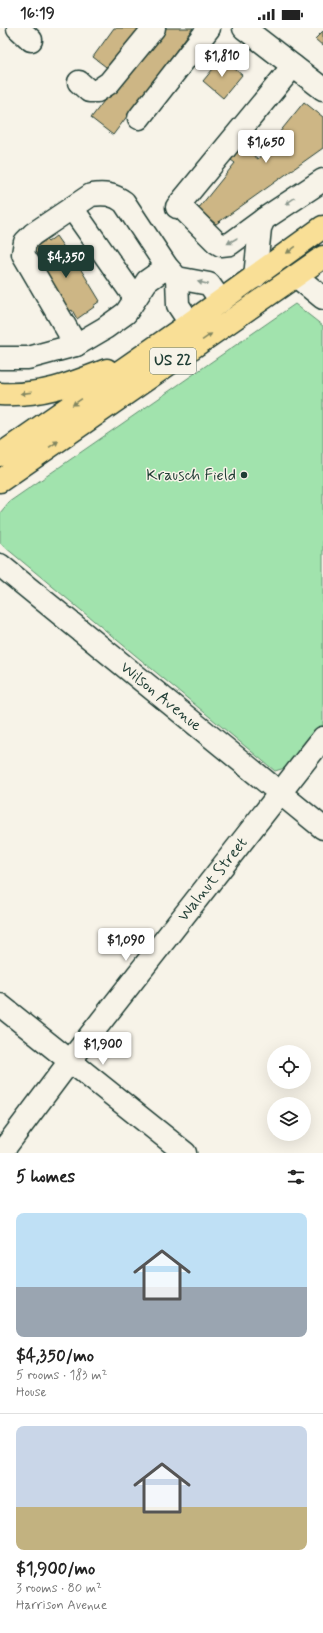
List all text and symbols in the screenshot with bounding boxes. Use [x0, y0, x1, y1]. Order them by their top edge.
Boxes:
text: 16:19 [20, 4, 55, 24]
pin: $1,810 [189, 44, 255, 78]
text: $1,810 [204, 48, 240, 65]
pin: $1,650 [233, 130, 299, 164]
text: $1,650 [247, 134, 285, 151]
one-way arrow [285, 197, 296, 205]
one-way arrow [226, 238, 238, 245]
pin: $4,350 [33, 245, 99, 279]
one-way arrow [286, 246, 297, 254]
text: $4,350 [47, 249, 85, 266]
one-way arrow [197, 280, 209, 286]
one-way arrow [202, 333, 212, 341]
road number: US 22 [150, 348, 196, 374]
one-way arrow [20, 390, 33, 397]
one-way arrow [71, 398, 82, 406]
one-way arrow [49, 440, 60, 448]
place label: Krausch Field [146, 465, 236, 486]
marker: Krausch Field [239, 470, 249, 480]
street label: Wilson Avenue [116, 657, 207, 736]
street label: Walnut Street [173, 833, 252, 926]
pin: $1,090 [93, 928, 159, 962]
text: $1,090 [107, 932, 145, 949]
pin: $1,900 [70, 1032, 136, 1066]
text: $1,900 [83, 1036, 123, 1053]
map controls [267, 1045, 311, 1141]
button: locate [267, 1045, 311, 1089]
button: layers [267, 1097, 311, 1141]
text: 5 homes [16, 1166, 75, 1188]
icon: filters [285, 1166, 307, 1188]
icon: home [126, 1239, 198, 1311]
text: $4,350/mo [16, 1345, 94, 1367]
text: 5 rooms · 183 m² [16, 1367, 107, 1384]
text: House [16, 1384, 47, 1401]
icon: home [126, 1452, 198, 1524]
text: $1,900/mo [16, 1558, 95, 1580]
text: 3 rooms · 80 m² [16, 1580, 102, 1597]
text: Harrison Avenue [16, 1597, 107, 1614]

